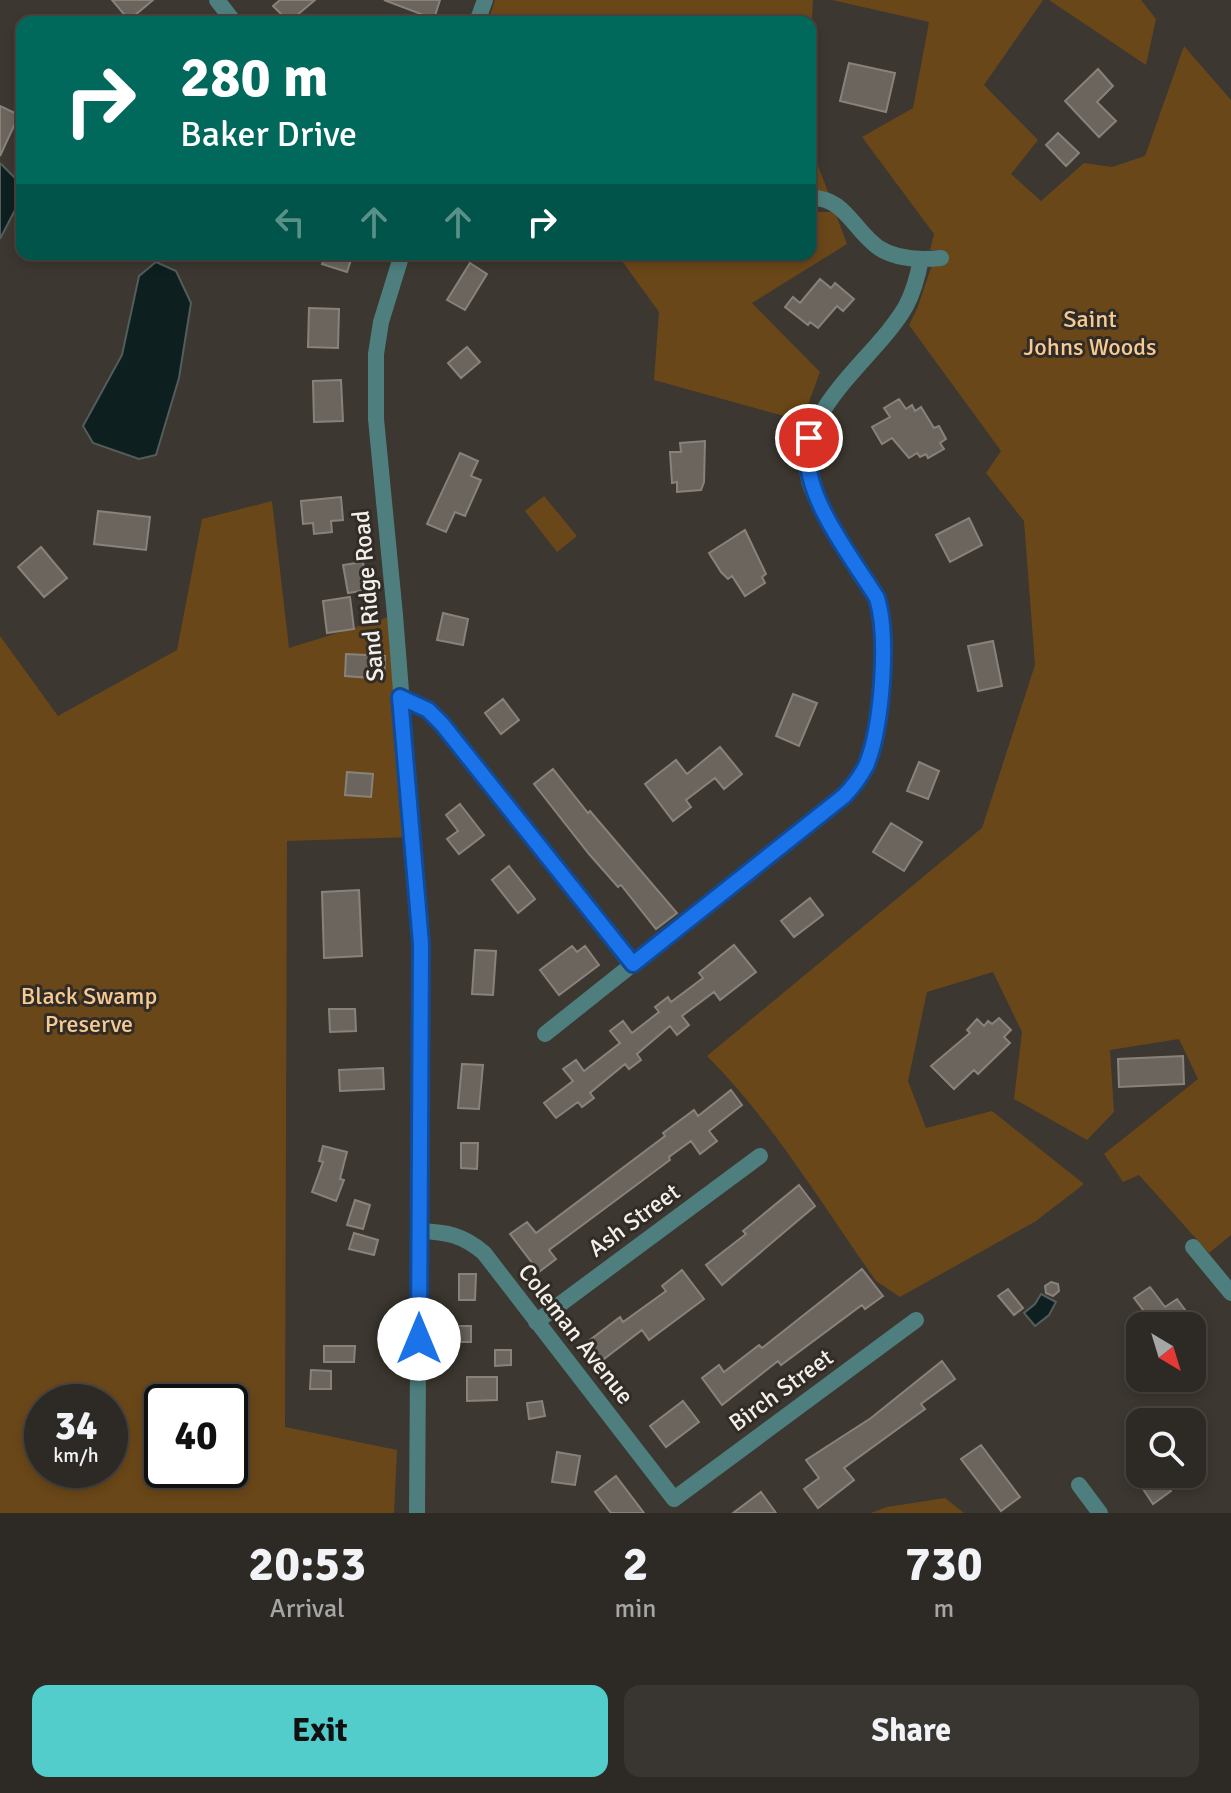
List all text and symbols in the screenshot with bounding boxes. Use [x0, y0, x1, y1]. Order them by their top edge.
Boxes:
text: 280 m [180, 43, 328, 112]
icon: right [48, 48, 152, 152]
text: Baker Drive [180, 112, 357, 157]
icon: left [268, 200, 312, 244]
icon: ahead [352, 200, 396, 244]
icon: ahead [436, 200, 480, 244]
icon: right [520, 200, 564, 244]
park label: Saint Johns Woods [1024, 304, 1156, 362]
pin [775, 404, 843, 472]
icon: arrive [787, 416, 831, 460]
street label: Sand Ridge Road [346, 509, 390, 683]
park label: Black Swamp Preserve [21, 981, 157, 1039]
street label: Ash Street [582, 1177, 686, 1263]
street label: Coleman Avenue [512, 1258, 640, 1410]
position arrow [377, 1297, 461, 1381]
north arrow [1126, 1312, 1206, 1392]
map controls [1126, 1312, 1206, 1488]
street label: Birch Street [723, 1342, 839, 1438]
speed limit sign: 40 [144, 1384, 248, 1488]
text: 34 [54, 1401, 98, 1451]
button: search [1126, 1408, 1206, 1488]
text: km/h [53, 1443, 99, 1468]
text: 20:53 [248, 1535, 366, 1594]
text: 2 [623, 1535, 648, 1594]
text: 730 [905, 1535, 983, 1594]
text: Arrival [270, 1593, 345, 1625]
text: min [615, 1593, 657, 1625]
text: m [933, 1593, 954, 1625]
button: Exit [32, 1685, 608, 1777]
button: Share [624, 1685, 1199, 1777]

